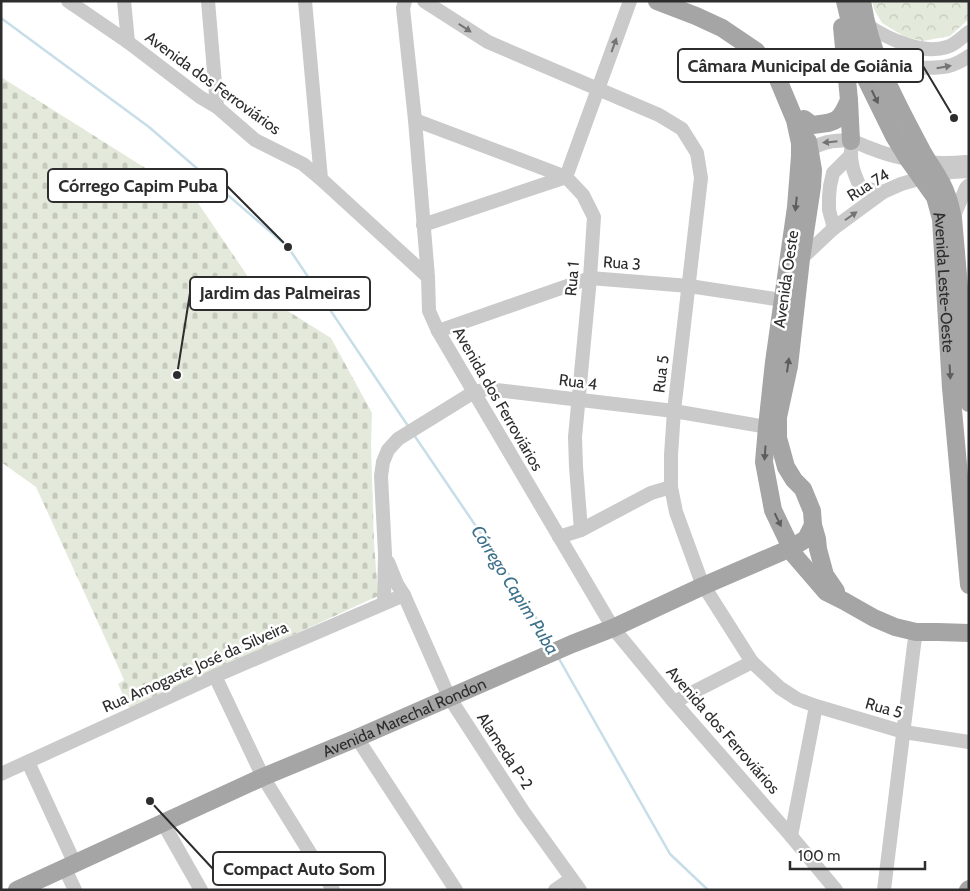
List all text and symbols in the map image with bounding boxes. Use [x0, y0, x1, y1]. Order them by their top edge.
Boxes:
one-way arrow [459, 23, 472, 32]
street label: Avenida dos Ferroviários [142, 27, 285, 139]
one-way arrow [611, 38, 618, 53]
callout: Câmara Municipal de Goiânia [678, 49, 923, 82]
text: Câmara Municipal de Goiânia [687, 55, 913, 77]
one-way arrow [937, 63, 953, 71]
one-way arrow [871, 90, 879, 105]
one-way arrow [822, 138, 838, 146]
street label: Rua 74 [844, 165, 892, 205]
callout: Córrego Capim Puba [48, 169, 227, 202]
text: Córrego Capim Puba [58, 175, 218, 197]
one-way arrow [792, 196, 800, 212]
street label: Avenida Leste-Oeste [930, 209, 958, 353]
one-way arrow [845, 211, 858, 221]
street label: Avenida Oeste [770, 229, 802, 329]
street label: Rua 3 [602, 252, 642, 274]
street label: Rua 1 [561, 261, 583, 297]
callout: Jardim das Palmeiras [190, 277, 370, 310]
text: Jardim das Palmeiras [199, 282, 361, 304]
street label: Avenida dos Ferroviários [449, 324, 547, 475]
street label: Rua 5 [649, 354, 673, 394]
one-way arrow [785, 357, 793, 373]
one-way arrow [947, 365, 955, 381]
street label: Rua 4 [558, 370, 598, 394]
one-way arrow [761, 445, 769, 461]
one-way arrow [774, 513, 782, 528]
water label: Córrego Capim Puba [466, 521, 564, 659]
street label: Rua Amogaste José da Silveira [99, 617, 291, 716]
street label: Avenida dos Ferroviários [662, 662, 784, 798]
street label: Avenida Marechal Rondon [320, 673, 489, 761]
street label: Rua 5 [863, 694, 905, 722]
street label: Alameda P-2 [473, 709, 537, 793]
scale bar [790, 838, 925, 870]
text: 100 m [798, 847, 840, 865]
callout: Compact Auto Som [213, 852, 385, 885]
text: Compact Auto Som [223, 858, 375, 880]

